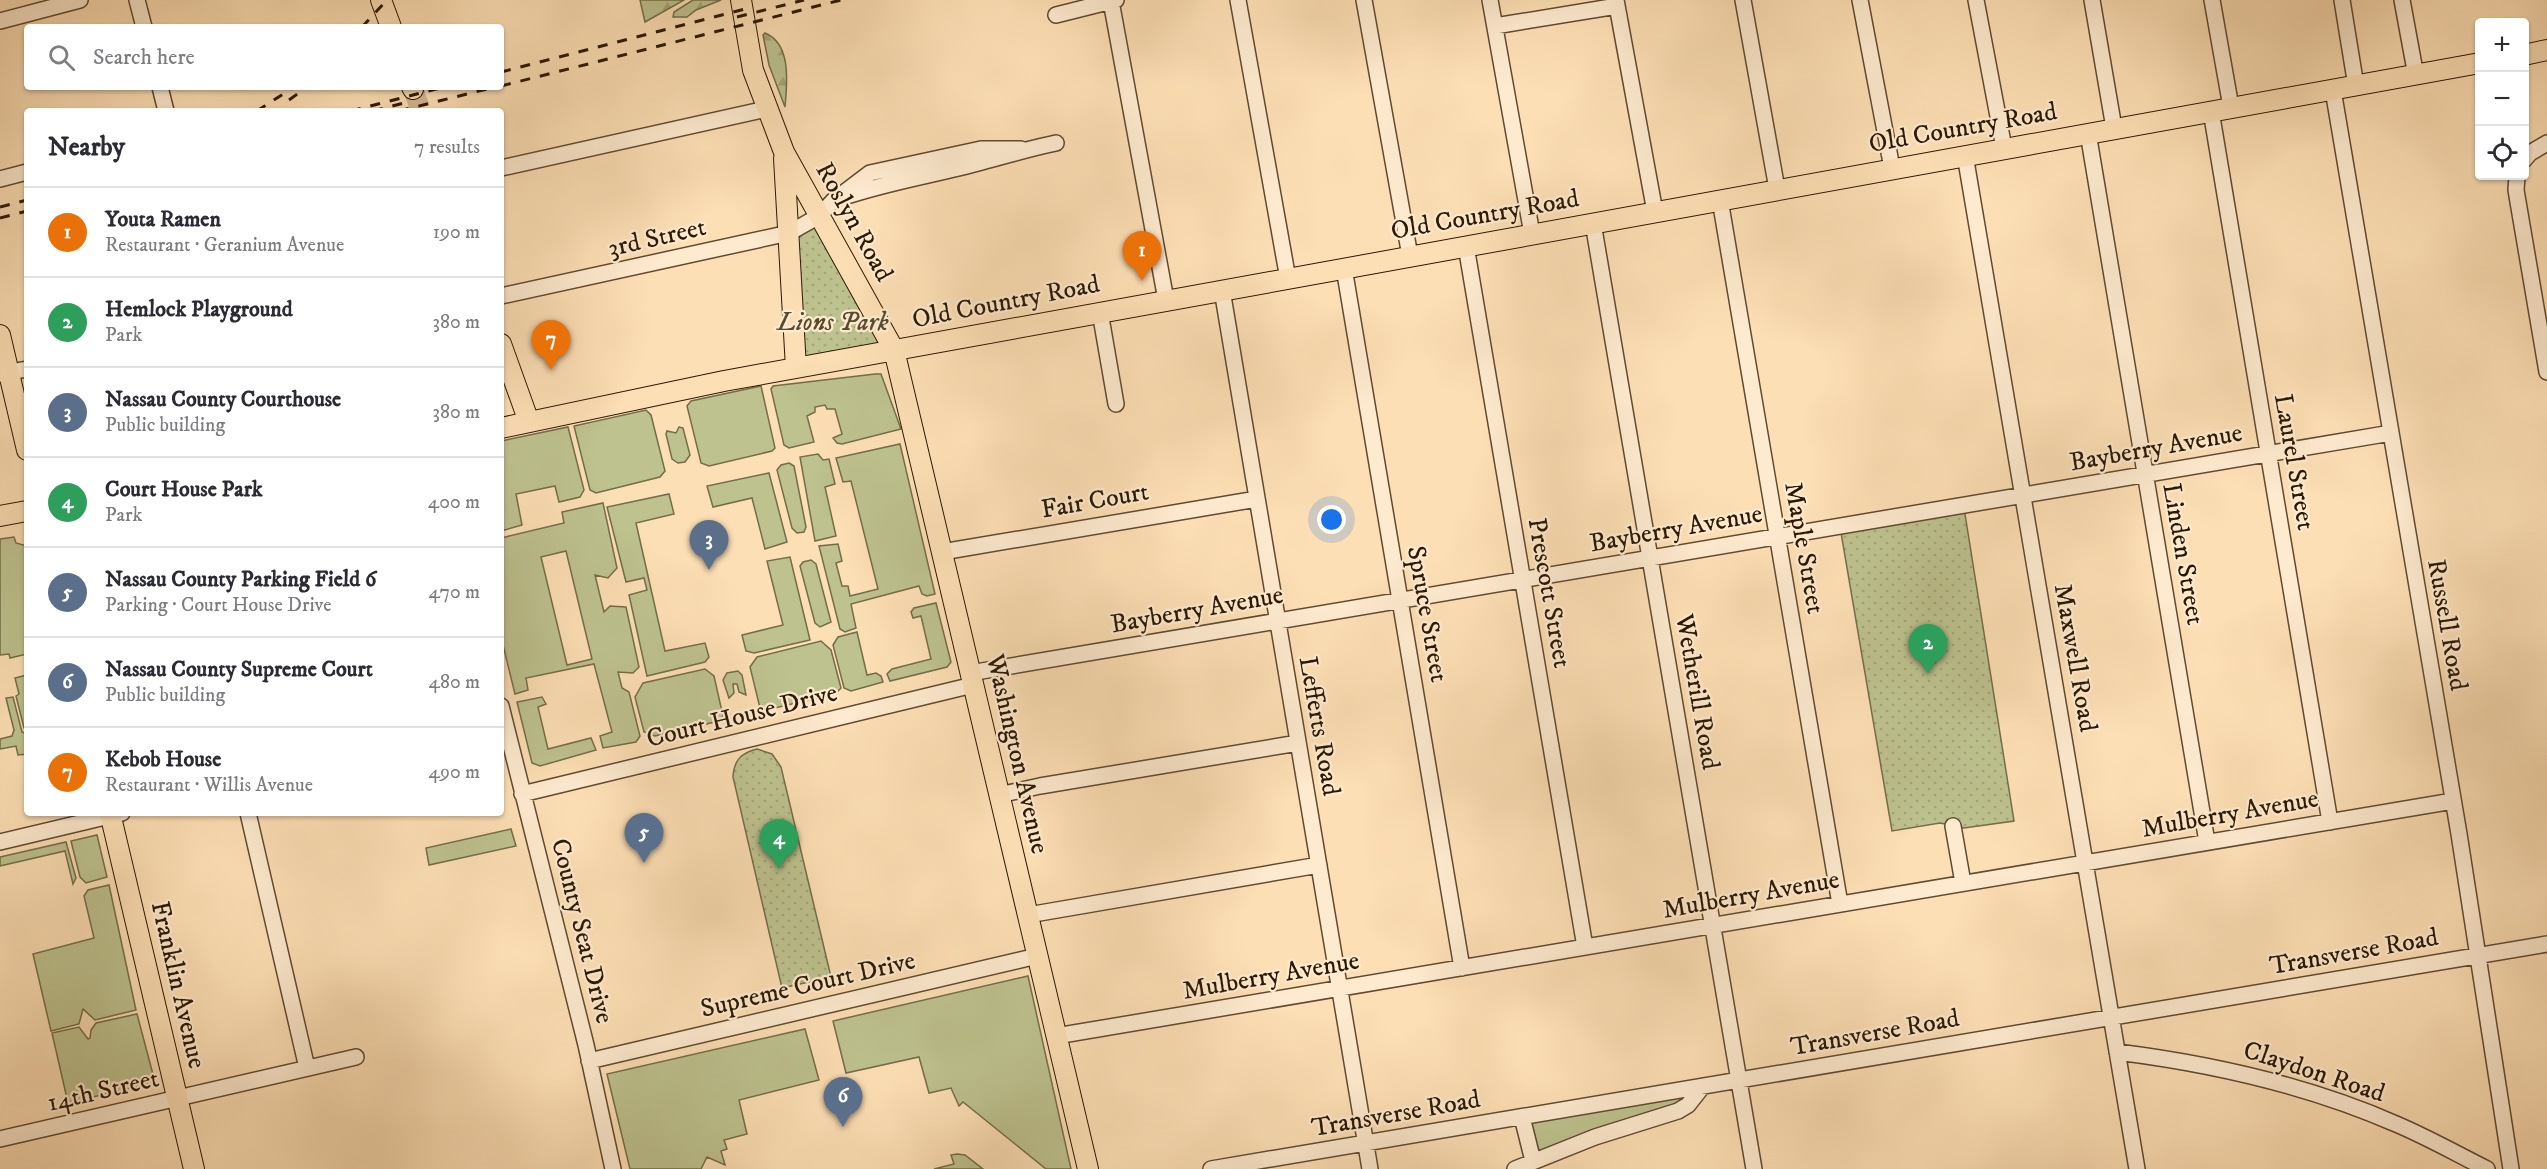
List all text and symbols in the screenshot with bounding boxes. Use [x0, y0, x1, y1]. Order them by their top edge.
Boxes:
map controls [2475, 18, 2529, 180]
button: + [2475, 18, 2529, 72]
search box [24, 24, 504, 90]
icon: search [45, 41, 78, 74]
text: Search here [93, 44, 195, 71]
button: − [2475, 72, 2529, 126]
street label: Old Country Road [1866, 95, 2060, 161]
button: locate [2475, 126, 2529, 180]
text: Nearby [48, 131, 125, 164]
text: 7 results [414, 135, 480, 160]
street label: Roslyn Road [808, 157, 900, 287]
street label: Old Country Road [1388, 182, 1582, 248]
text: Youta Ramen [105, 206, 221, 233]
street label: 3rd Street [605, 211, 709, 265]
text: 1 [64, 220, 71, 245]
text: 190 m [433, 220, 480, 245]
pin: 1 [1122, 232, 1162, 281]
text: Restaurant · Geranium Avenue [105, 233, 344, 258]
street label: Old Country Road [909, 268, 1103, 336]
text: Hemlock Playground [105, 296, 293, 323]
park label: Lions Park [775, 306, 889, 339]
text: 2 [63, 310, 72, 335]
text: 380 m [432, 310, 480, 335]
pin: 7 [532, 320, 570, 370]
text: Park [105, 323, 142, 348]
text: Nassau County Courthouse [105, 386, 341, 413]
street label: Laurel Street [2266, 391, 2322, 533]
text: 3 [64, 400, 71, 425]
text: 380 m [432, 400, 480, 425]
text: Public building [105, 413, 225, 438]
street label: Bayberry Avenue [2067, 417, 2245, 479]
street label: Fair Court [1039, 475, 1151, 527]
text: Court House Park [105, 476, 263, 503]
street label: Maple Street [1776, 479, 1832, 617]
street label: Linden Street [2154, 481, 2212, 627]
text: 4 [62, 490, 73, 515]
text: 400 m [428, 490, 480, 515]
street label: Bayberry Avenue [1587, 498, 1765, 560]
text: Park [105, 503, 142, 528]
your location [1317, 505, 1346, 534]
street label: Prescott Street [1520, 515, 1578, 671]
pin: 3 [690, 520, 728, 570]
street label: Spruce Street [1399, 543, 1455, 685]
street label: Russell Road [2419, 557, 2475, 693]
text: Nassau County Parking Field 6 [105, 566, 377, 593]
street label: Bayberry Avenue [1108, 579, 1286, 641]
text: 5 [63, 580, 72, 605]
text: 470 m [429, 580, 480, 605]
street label: Maxwell Road [2046, 581, 2104, 735]
text: Parking · Court House Drive [105, 593, 332, 618]
street label: Wetherill Road [1667, 611, 1727, 772]
pin: 2 [1908, 624, 1948, 674]
street label: Washington Avenue [978, 650, 1056, 857]
street label: Lefferts Road [1291, 654, 1347, 798]
text: Nassau County Supreme Court [105, 656, 373, 683]
text: 6 [62, 670, 73, 695]
text: 480 m [428, 670, 480, 695]
street label: Court House Drive [643, 676, 841, 756]
text: Public building [105, 683, 225, 708]
text: Kebob House [105, 746, 221, 773]
text: 7 [62, 760, 73, 785]
text: 490 m [428, 760, 480, 785]
text: Restaurant · Willis Avenue [105, 773, 313, 798]
street label: Mulberry Avenue [2139, 782, 2321, 846]
pin: 5 [624, 814, 664, 863]
pin: 4 [760, 820, 798, 869]
street label: County Seat Drive [543, 835, 621, 1027]
street label: Mulberry Avenue [1660, 863, 1842, 927]
street label: Franklin Avenue [143, 898, 213, 1072]
street label: Transverse Road [2267, 921, 2441, 983]
street label: Supreme Court Drive [697, 944, 919, 1026]
street label: Mulberry Avenue [1180, 944, 1362, 1008]
street label: Transverse Road [1788, 1002, 1962, 1064]
street label: Claydon Road [2239, 1034, 2389, 1110]
street label: 14th Street [44, 1062, 162, 1120]
pin: 6 [824, 1078, 862, 1127]
street label: Transverse Road [1309, 1083, 1483, 1145]

